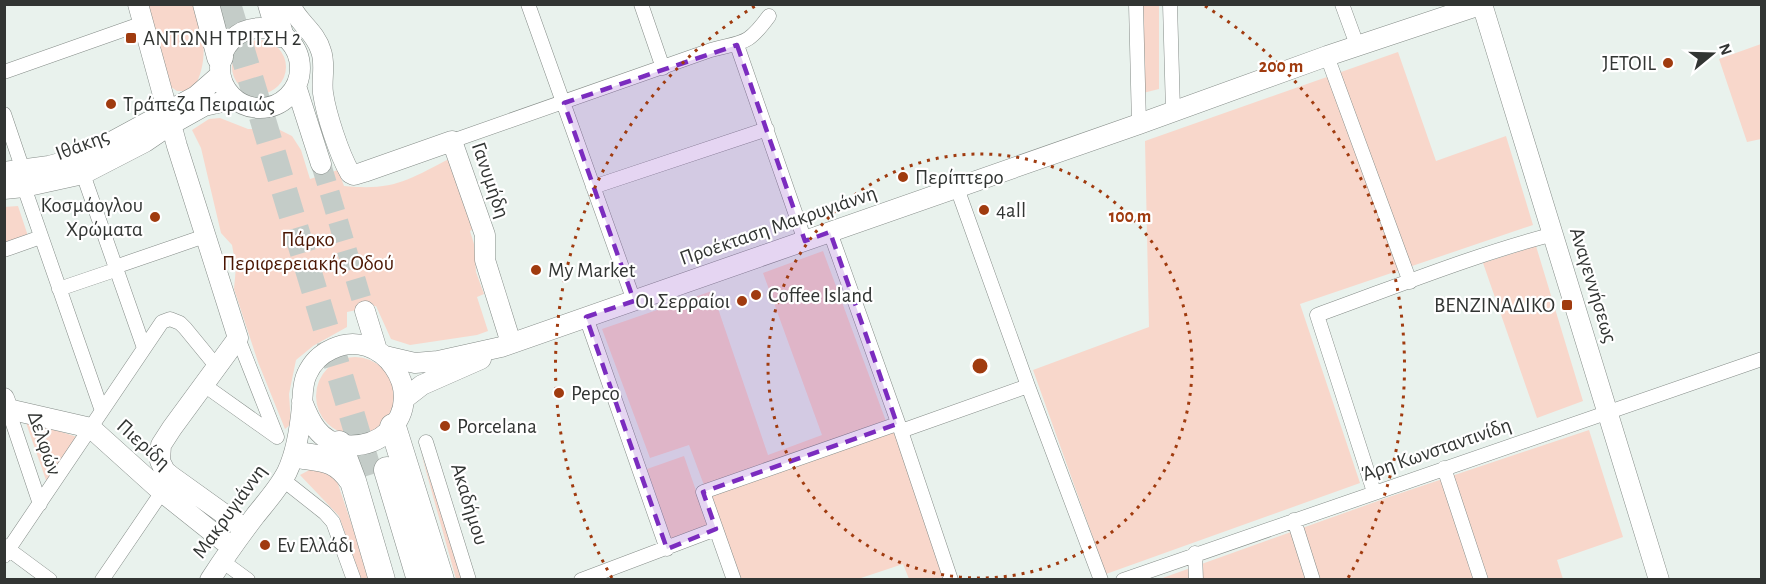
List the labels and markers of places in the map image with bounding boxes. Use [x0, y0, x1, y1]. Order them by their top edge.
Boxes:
place label: ΑΝΤΩΝΗ ΤΡΙΤΣΗ 2 [143, 28, 301, 49]
marker: ΑΝΤΩΝΗ ΤΡΙΤΣΗ 2 [124, 31, 138, 45]
place label: JETOIL [1602, 53, 1656, 74]
marker: JETOIL [1661, 56, 1675, 70]
place label: Τράπεζα Πειραιώς [123, 94, 275, 115]
marker: Τράπεζα Πειραιώς [104, 97, 118, 111]
place label: Περίπτερο [915, 167, 1004, 188]
marker: Περίπτερο [896, 170, 910, 184]
place label: Κοσμάογλου Χρώματα [41, 195, 143, 240]
place label: 4all [996, 200, 1026, 221]
marker: 4all [977, 203, 991, 217]
marker: Κοσμάογλου Χρώματα [148, 210, 162, 224]
place label: Μy Μarket [548, 260, 636, 281]
marker: Μy Μarket [529, 263, 543, 277]
place label: Coffee Island [768, 285, 873, 306]
marker: Coffee Island [749, 288, 763, 302]
place label: Οι Σερραίοι [635, 291, 730, 312]
marker: Οι Σερραίοι [735, 294, 749, 308]
place label: ΒΕΝΖΙΝΑΔΙΚΟ [1434, 295, 1555, 316]
marker: ΒΕΝΖΙΝΑΔΙΚΟ [1560, 298, 1574, 312]
centre of rings [970, 356, 990, 376]
place label: Pepco [571, 383, 620, 404]
marker: Pepco [552, 386, 566, 400]
place label: Porcelana [457, 416, 537, 437]
marker: Porcelana [438, 419, 452, 433]
place label: Εν Ελλάδι [277, 535, 353, 556]
marker: Εν Ελλάδι [258, 538, 272, 552]

